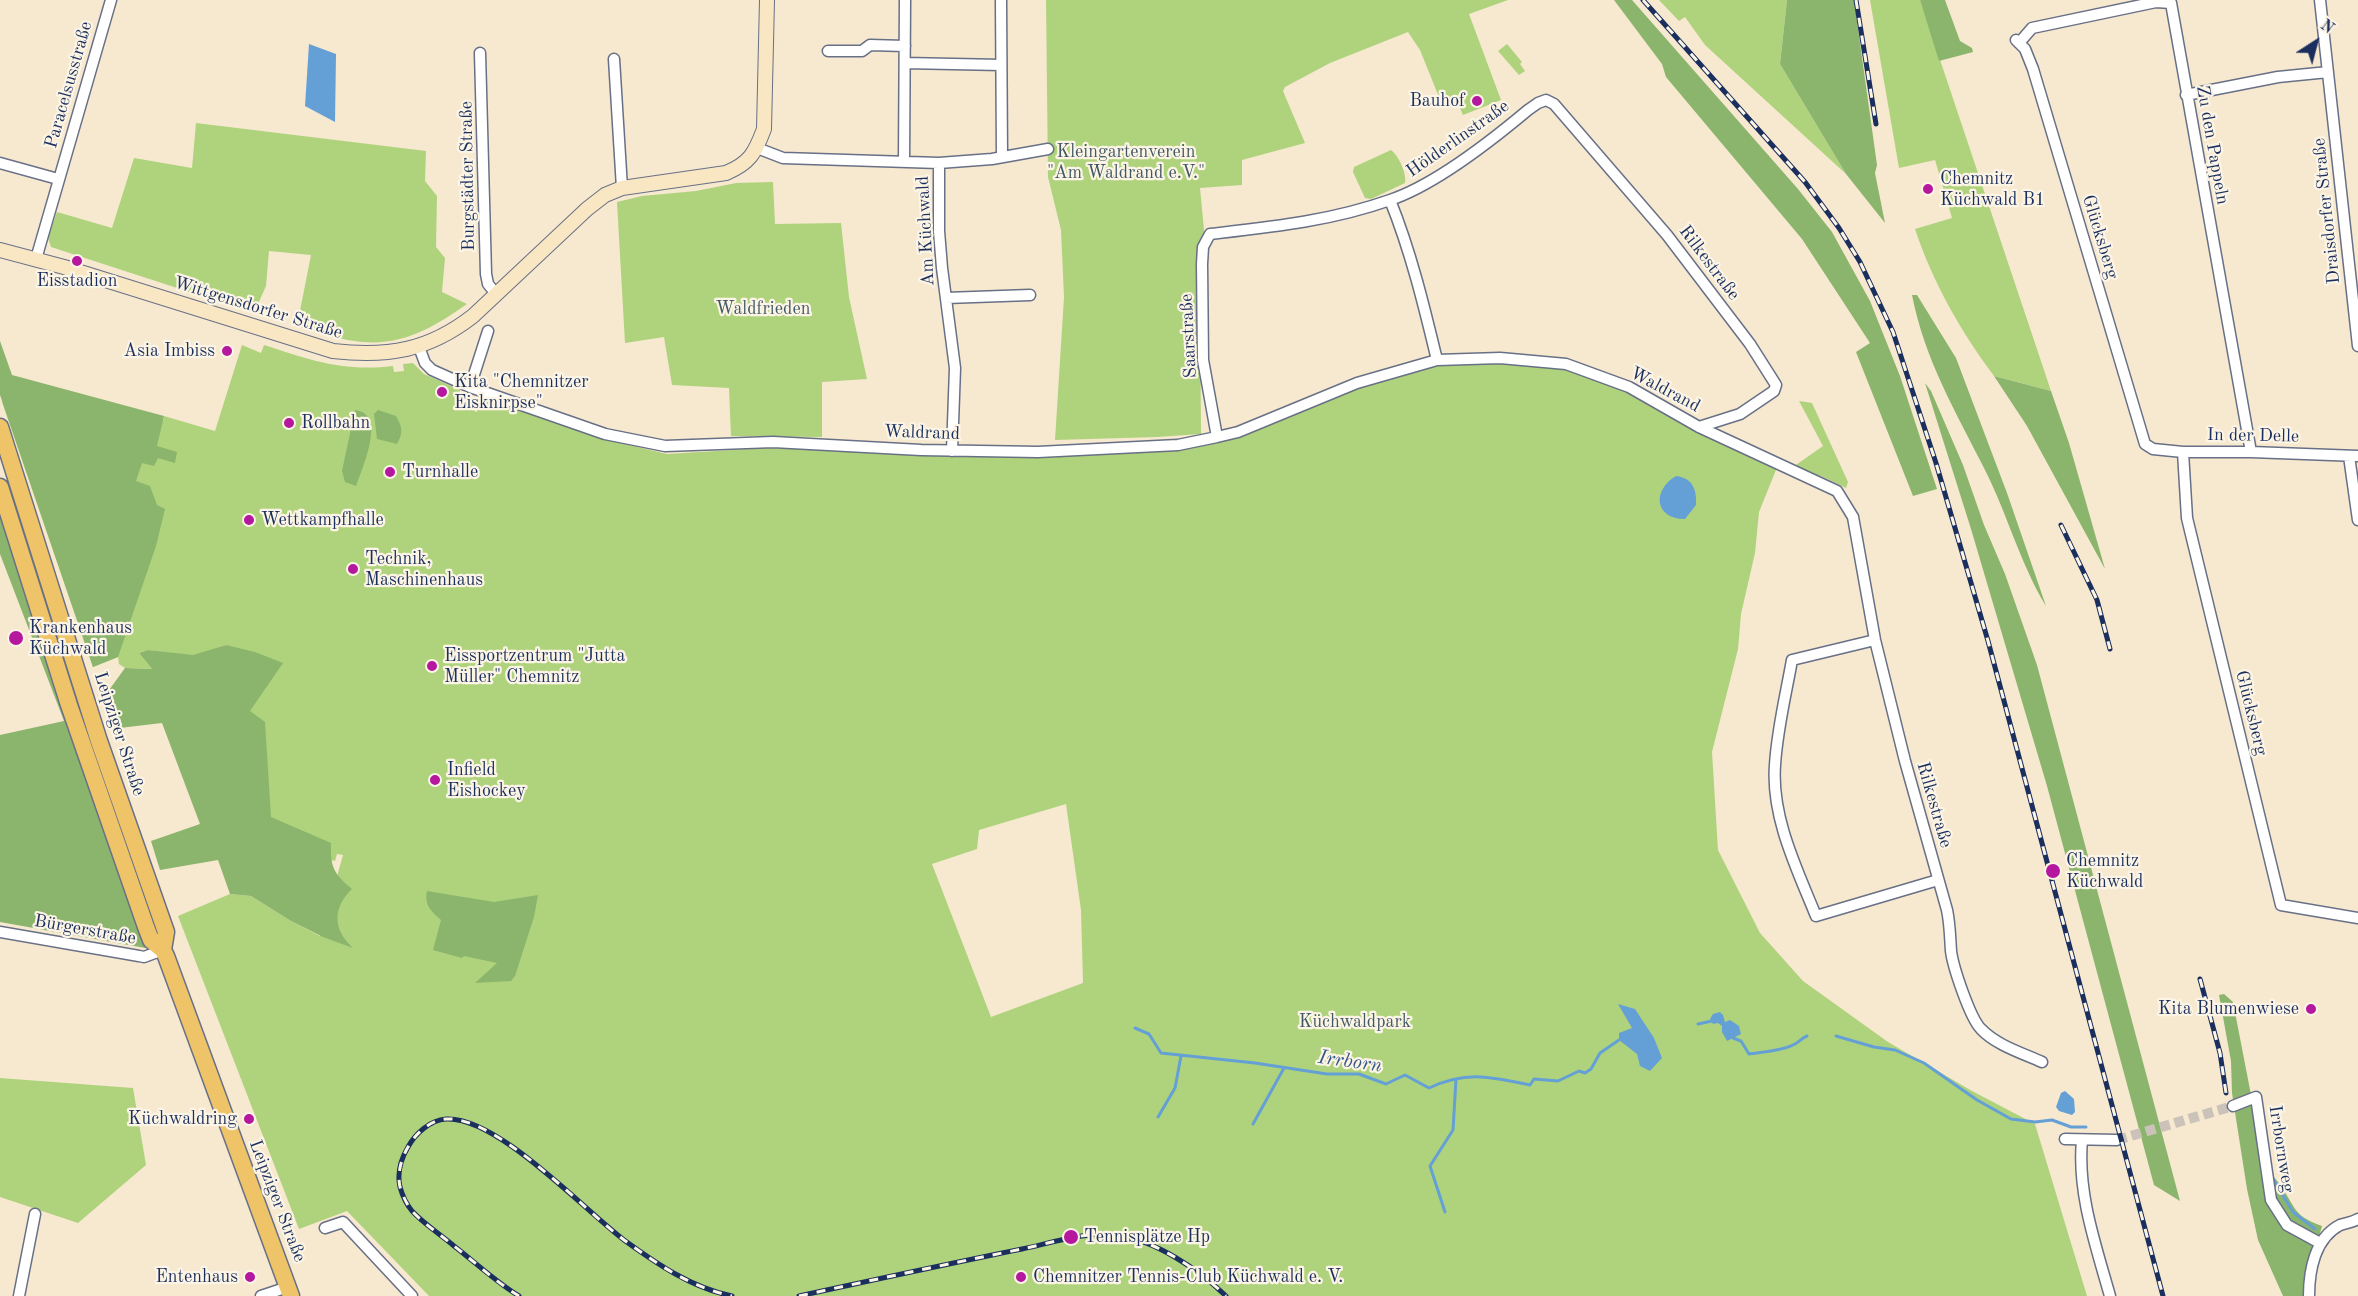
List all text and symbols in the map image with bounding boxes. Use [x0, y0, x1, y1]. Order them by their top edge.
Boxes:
north arrow [2286, 12, 2346, 72]
text: N [2317, 17, 2336, 38]
street label: Paracelsusstraße [41, 19, 97, 151]
street label: Zu den Pappeln [2191, 84, 2233, 206]
place label: Bauhof [1409, 90, 1465, 112]
marker: Bauhof [1470, 94, 1484, 108]
street label: Hölderlinstraße [1402, 96, 1514, 182]
street label: Burgstädter Straße [456, 101, 480, 251]
street label: Draisdorfer Straße [2309, 137, 2345, 285]
park label: Kleingartenverein "Am Waldrand e.V." [1047, 141, 1205, 184]
place label: Chemnitz Küchwald B1 [1940, 168, 2045, 210]
street label: Am Küchwald [912, 175, 940, 287]
marker: Chemnitz Küchwald B1 [1921, 182, 1935, 196]
street label: Glücksberg [2077, 192, 2123, 282]
street label: Rilkestraße [1674, 221, 1744, 305]
marker: Eisstadion [70, 254, 84, 268]
place label: Eisstadion [37, 270, 117, 292]
street label: Wittgensdorfer Straße [171, 272, 345, 344]
street label: Saarstraße [1176, 293, 1202, 379]
park label: Waldfrieden [716, 298, 810, 320]
place label: Asia Imbiss [124, 340, 215, 362]
marker: Asia Imbiss [220, 344, 234, 358]
street label: Waldrand [1626, 363, 1704, 417]
place label: Kita "Chemnitzer Eisknirpse" [454, 371, 589, 413]
marker: Kita "Chemnitzer Eisknirpse" [435, 385, 449, 399]
place label: Rollbahn [301, 412, 370, 434]
marker: Rollbahn [282, 416, 296, 430]
street label: Waldrand [883, 421, 961, 445]
street label: In der Delle [2207, 424, 2299, 448]
place label: Turnhalle [402, 461, 478, 483]
marker: Turnhalle [383, 465, 397, 479]
place label: Wettkampfhalle [261, 509, 384, 531]
marker: Wettkampfhalle [242, 513, 256, 527]
place label: Technik, Maschinenhaus [365, 548, 483, 590]
marker: Technik, Maschinenhaus [346, 562, 360, 576]
place label: Krankenhaus Küchwald [29, 617, 132, 660]
marker: Krankenhaus Küchwald [7, 629, 25, 647]
place label: Eissportzentrum "Jutta Müller" Chemnitz [444, 645, 625, 688]
marker: Eissportzentrum "Jutta Müller" Chemnitz [425, 659, 439, 673]
street label: Glücksberg [2230, 668, 2272, 758]
street label: Leipziger Straße [89, 669, 149, 799]
place label: Infield Eishockey [447, 759, 526, 802]
street label: Rilkestraße [1911, 760, 1957, 850]
marker: Infield Eishockey [428, 773, 442, 787]
place label: Chemnitz Küchwald [2066, 850, 2143, 892]
marker: Chemnitz Küchwald [2044, 862, 2062, 880]
street label: Bürgerstraße [32, 910, 138, 950]
place label: Kita Blumenwiese [2158, 998, 2299, 1020]
marker: Kita Blumenwiese [2304, 1002, 2318, 1016]
park label: Küchwaldpark [1299, 1011, 1411, 1033]
water label: Irrborn [1317, 1046, 1383, 1078]
street label: Irrbornweg [2263, 1104, 2299, 1194]
place label: Küchwaldring [128, 1108, 237, 1130]
marker: Küchwaldring [242, 1112, 256, 1126]
street label: Leipziger Straße [244, 1137, 310, 1265]
place label: Tennisplätze Hp [1084, 1226, 1210, 1248]
marker: Tennisplätze Hp [1062, 1228, 1080, 1246]
place label: Entenhaus [155, 1266, 238, 1288]
place label: Chemnitzer Tennis-Club Küchwald e. V. [1033, 1266, 1343, 1288]
marker: Entenhaus [243, 1270, 257, 1284]
marker: Chemnitzer Tennis-Club Küchwald e. V. [1014, 1270, 1028, 1284]

